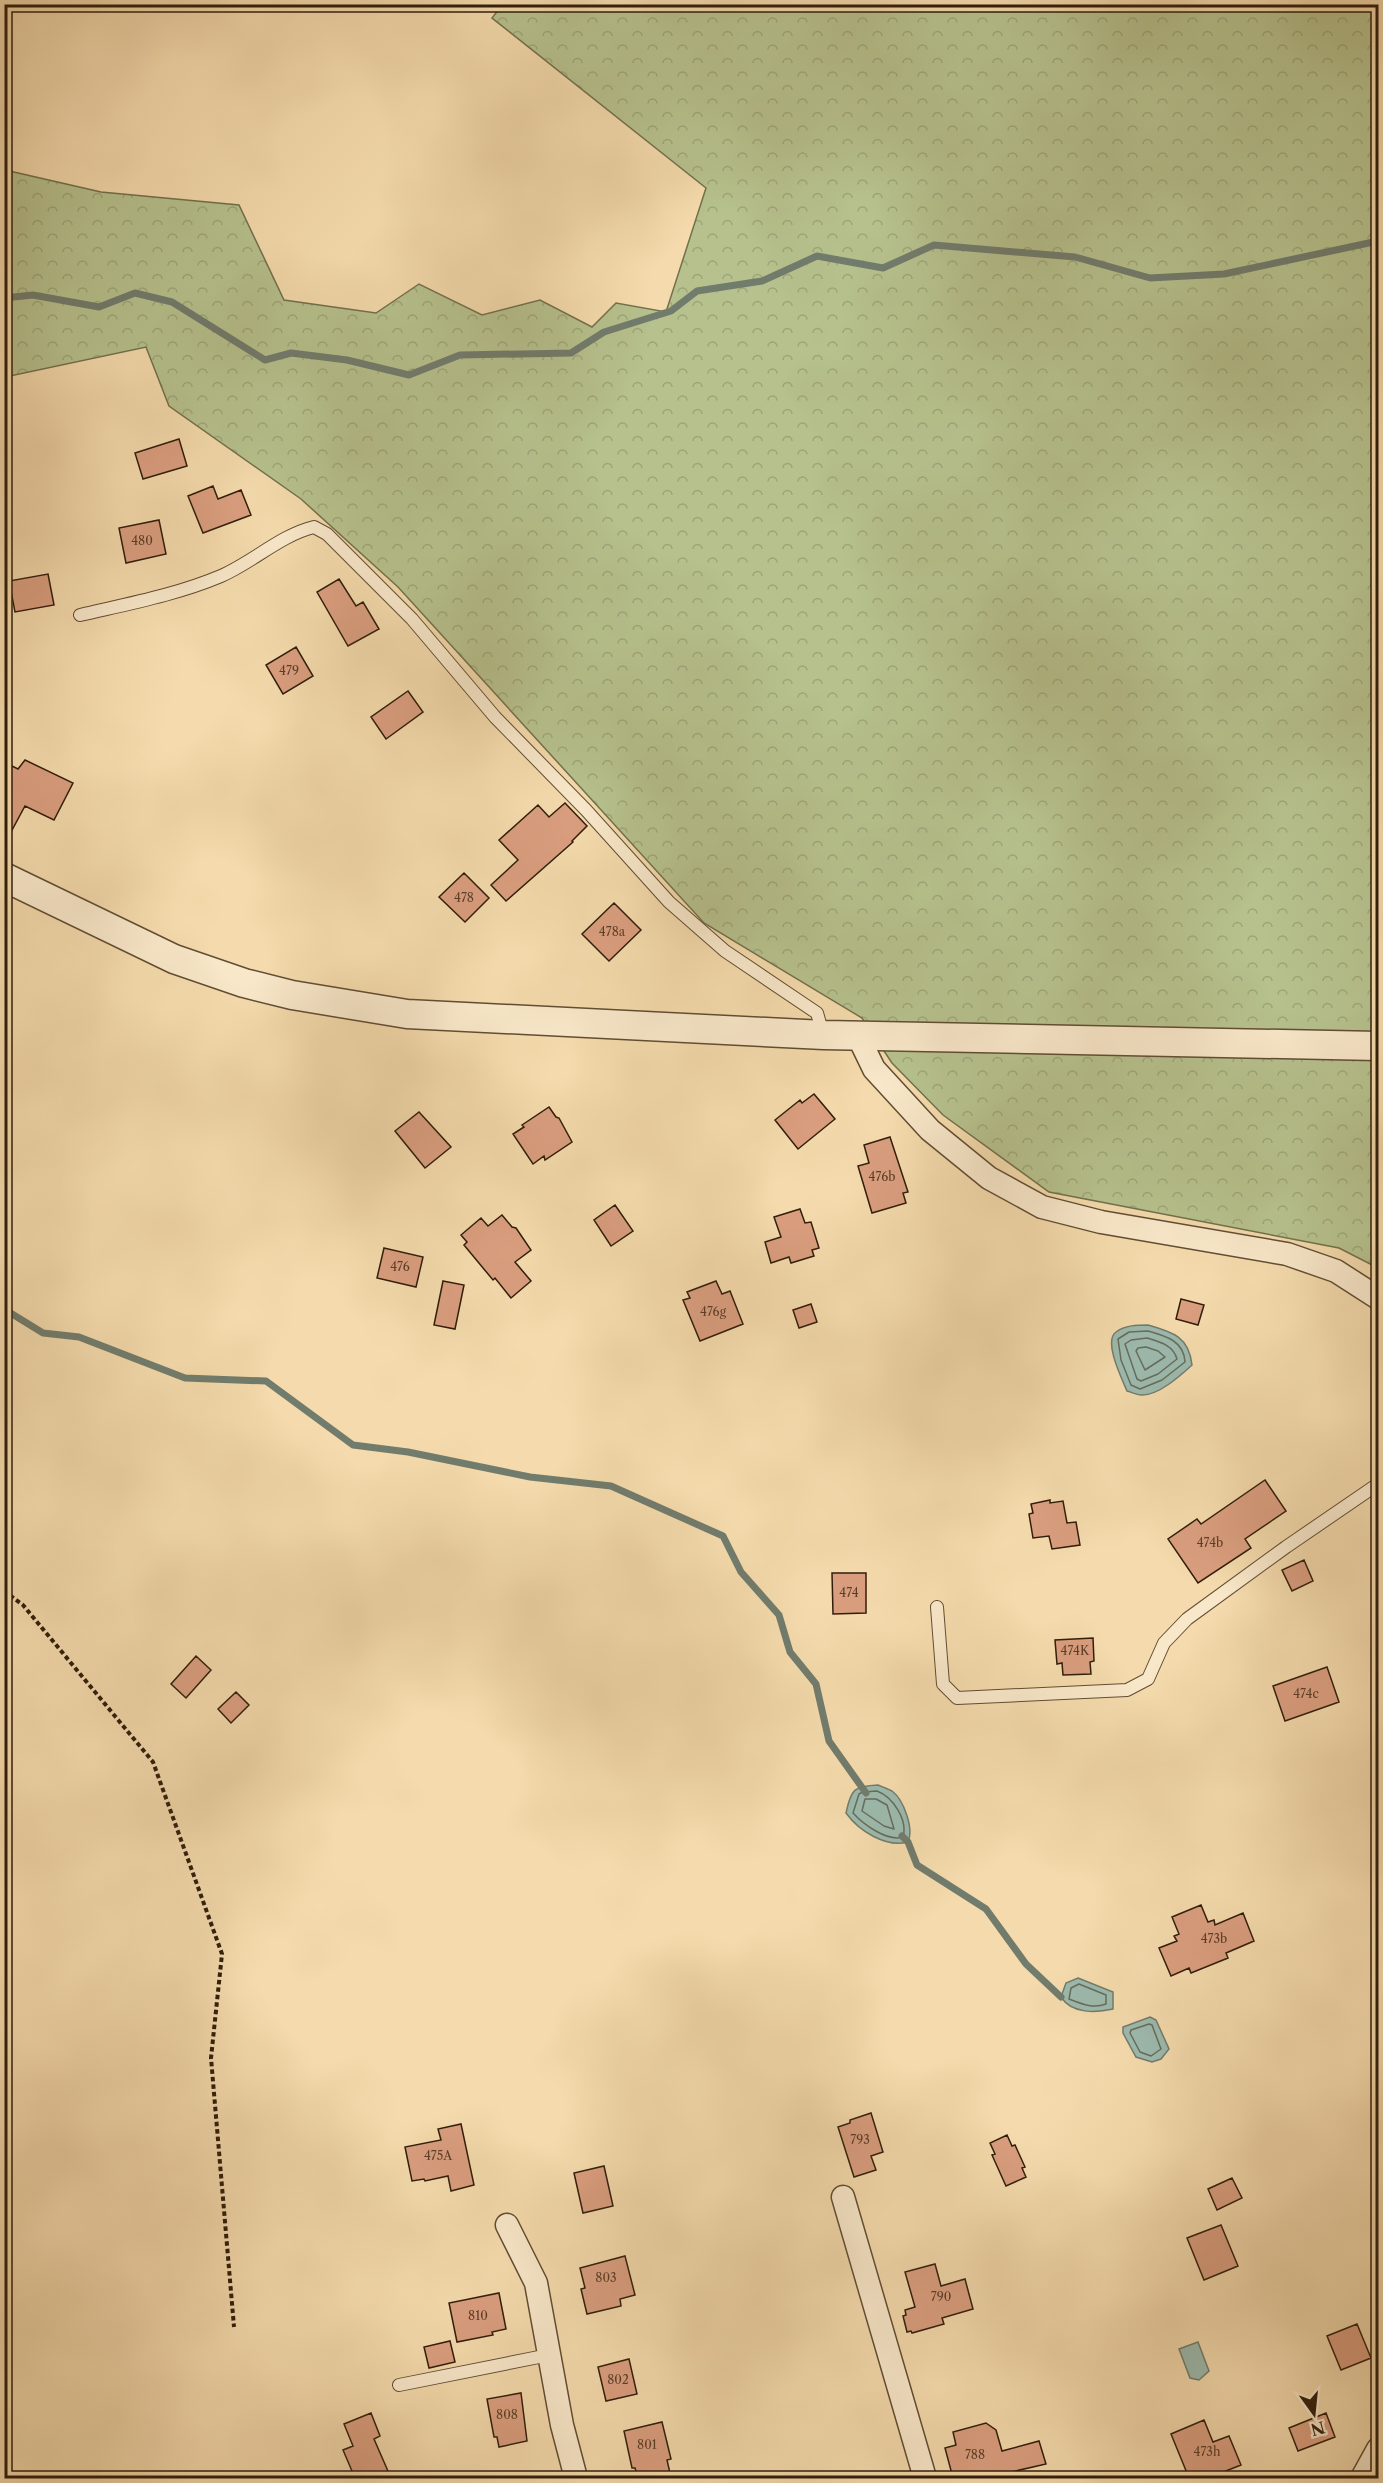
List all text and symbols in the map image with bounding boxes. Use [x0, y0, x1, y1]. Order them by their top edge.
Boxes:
house number: 480 [131, 533, 153, 548]
house number: 479 [279, 663, 299, 678]
house number: 478 [454, 890, 474, 905]
house number: 478a [599, 924, 626, 939]
house number: 476b [869, 1169, 895, 1184]
house number: 476 [390, 1259, 410, 1274]
house number: 476g [700, 1304, 727, 1319]
house number: 474b [1197, 1535, 1223, 1550]
house number: 474 [839, 1585, 859, 1600]
house number: 474K [1061, 1643, 1090, 1658]
house number: 474c [1293, 1686, 1319, 1701]
house number: 473b [1201, 1931, 1227, 1946]
house number: 793 [850, 2132, 870, 2147]
house number: 475A [424, 2148, 453, 2163]
house number: 803 [595, 2270, 617, 2285]
house number: 790 [931, 2289, 951, 2304]
house number: 810 [468, 2308, 488, 2323]
house number: 802 [607, 2372, 629, 2387]
north arrow [1284, 2384, 1344, 2444]
house number: 808 [496, 2407, 518, 2422]
text: N [1308, 2417, 1327, 2440]
house number: 801 [637, 2437, 657, 2452]
house number: 473h [1194, 2444, 1221, 2459]
house number: 788 [965, 2447, 985, 2462]

